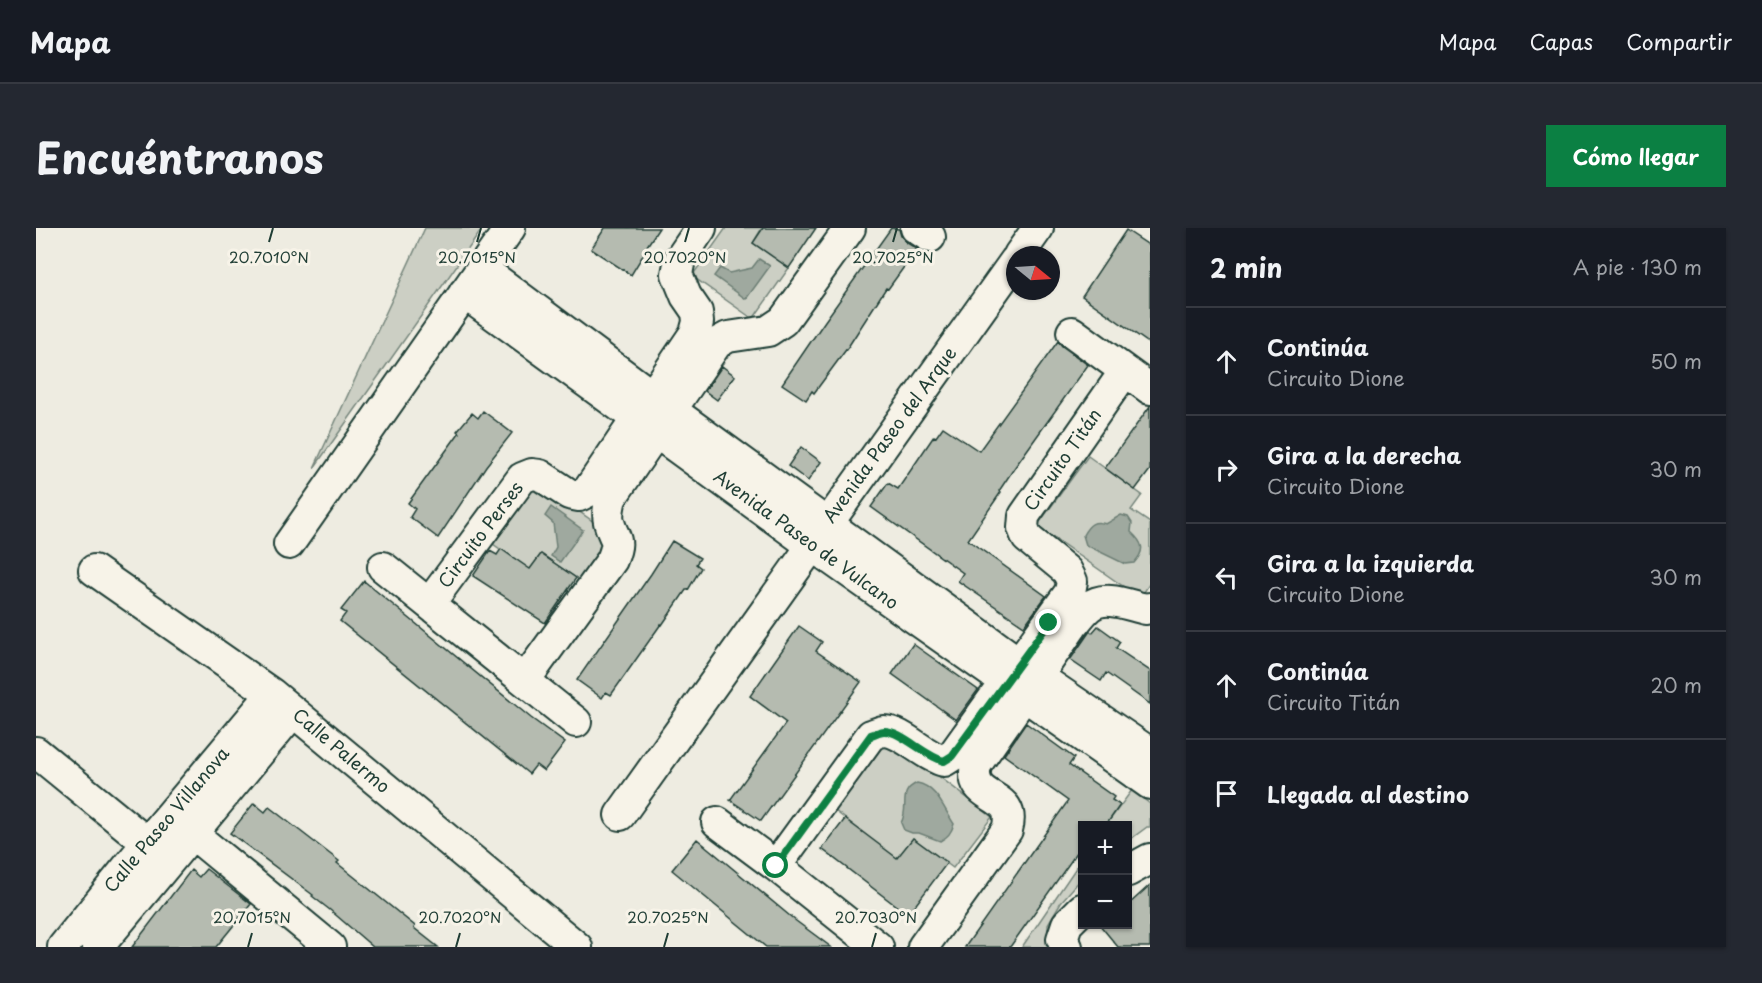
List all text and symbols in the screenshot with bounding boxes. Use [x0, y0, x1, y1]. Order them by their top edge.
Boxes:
text: Mapa [30, 20, 111, 63]
text: Mapa [1439, 25, 1497, 57]
text: Capas [1530, 25, 1593, 57]
text: Compartir [1626, 25, 1732, 57]
text: Encuéntranos [36, 125, 324, 188]
button: Cómo llegar [1546, 125, 1726, 187]
text: 20.7010°N [229, 245, 309, 268]
text: 20.7015°N [438, 245, 516, 268]
text: 20.7020°N [644, 245, 726, 268]
text: 20.7025°N [852, 245, 934, 268]
north arrow [1006, 246, 1060, 300]
text: 2 min [1210, 248, 1283, 287]
text: A pie · 130 m [1573, 252, 1702, 282]
text: Continúa [1267, 330, 1369, 363]
street label: Avenida Paseo del Arque [816, 340, 962, 528]
icon: ahead [1210, 345, 1243, 378]
text: 50 m [1650, 346, 1702, 376]
text: Circuito Dione [1267, 363, 1405, 393]
street label: Circuito Titán [1016, 402, 1107, 516]
text: Gira a la derecha [1267, 438, 1461, 471]
icon: right [1210, 453, 1243, 486]
text: 30 m [1649, 454, 1702, 484]
street label: Avenida Paseo de Vulcano [709, 462, 905, 615]
text: Circuito Dione [1267, 471, 1405, 501]
street label: Circuito Perses [431, 475, 529, 593]
text: Gira a la izquierda [1267, 546, 1474, 579]
icon: left [1210, 561, 1243, 594]
text: 30 m [1649, 562, 1702, 592]
text: Circuito Dione [1267, 579, 1405, 609]
route end [1035, 609, 1061, 635]
text: Continúa [1267, 654, 1369, 687]
icon: ahead [1210, 669, 1243, 702]
text: 20 m [1650, 670, 1702, 700]
text: Circuito Titán [1267, 687, 1400, 717]
street label: Calle Palermo [287, 701, 397, 799]
street label: Calle Paseo Villanova [97, 740, 235, 898]
icon: arrive [1210, 777, 1243, 810]
text: Llegada al destino [1267, 777, 1469, 810]
map controls [1078, 821, 1132, 929]
button: + [1078, 821, 1132, 875]
route start [762, 852, 788, 878]
button: − [1078, 875, 1132, 929]
text: 20.7015°N [213, 905, 291, 928]
text: 20.7020°N [419, 905, 501, 928]
text: 20.7025°N [627, 905, 709, 928]
text: 20.7030°N [835, 905, 917, 928]

